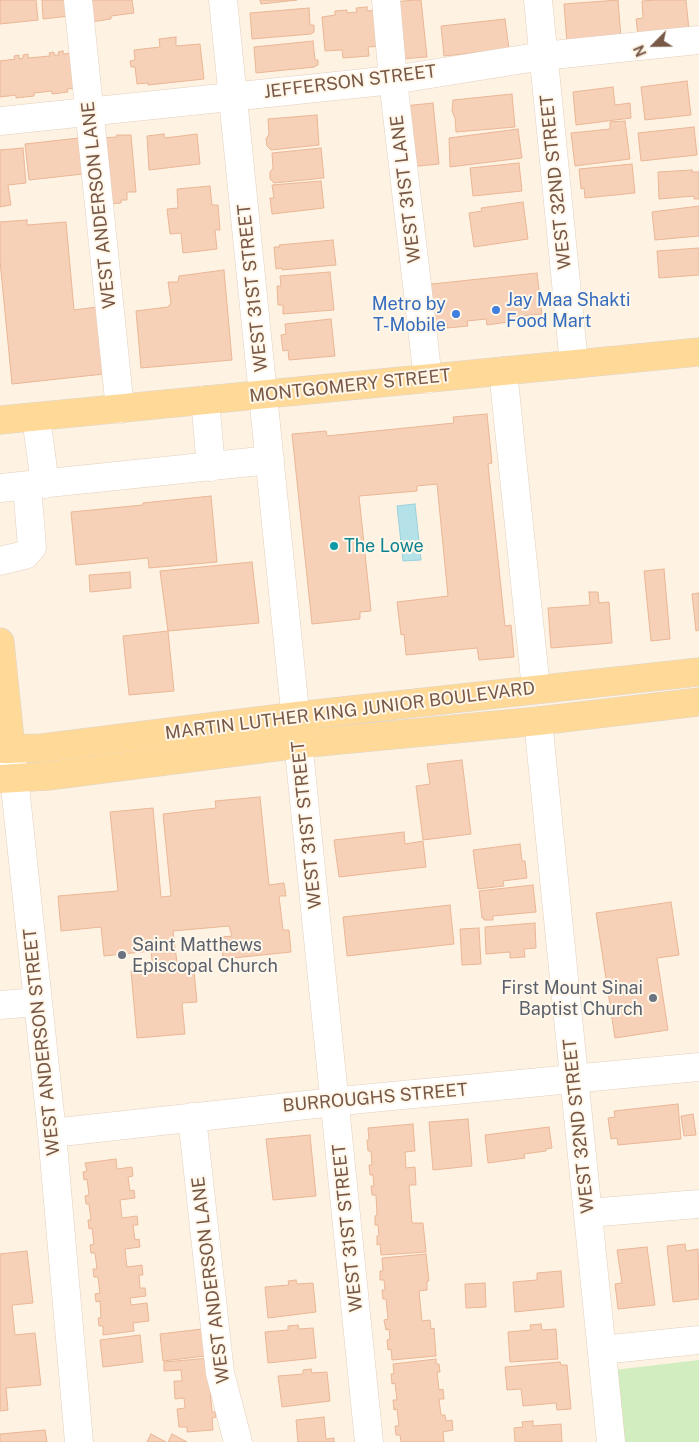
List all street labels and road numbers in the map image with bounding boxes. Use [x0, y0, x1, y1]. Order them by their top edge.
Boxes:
street label: JEFFERSON STREET [262, 61, 438, 103]
street label: WEST 32ND STREET [536, 93, 576, 271]
street label: WEST ANDERSON LANE [77, 100, 121, 310]
street label: WEST 31ST LANE [386, 114, 426, 264]
street label: WEST 31ST STREET [233, 203, 273, 373]
street label: MONTGOMERY STREET [248, 365, 452, 407]
street label: MARTIN LUTHER KING JUNIOR BOULEVARD [164, 678, 536, 744]
street label: WEST 31ST STREET [287, 740, 327, 910]
street label: WEST ANDERSON STREET [19, 927, 65, 1157]
street label: WEST 32ND STREET [559, 1037, 599, 1215]
street label: BURROUGHS STREET [281, 1079, 469, 1117]
street label: WEST 31ST STREET [328, 1143, 368, 1313]
street label: WEST ANDERSON LANE [188, 1175, 234, 1385]

